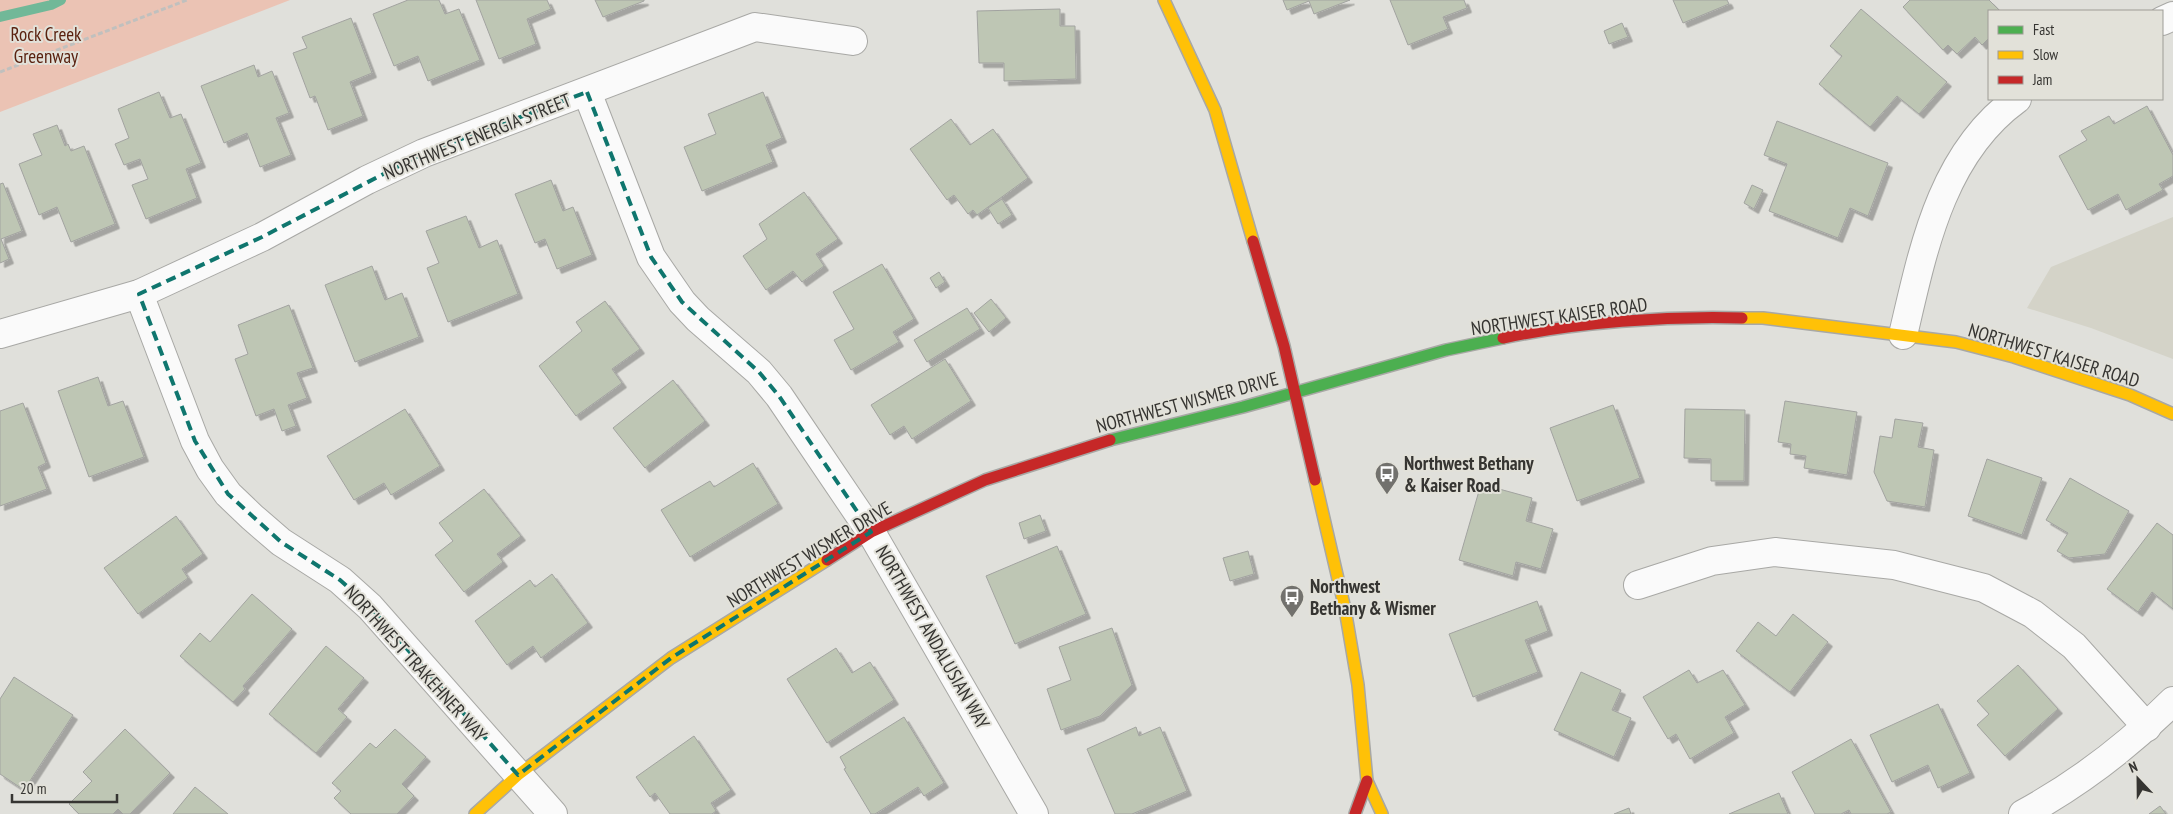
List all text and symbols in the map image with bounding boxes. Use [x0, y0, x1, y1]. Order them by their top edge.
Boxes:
legend [1988, 10, 2163, 100]
text: Fast [2033, 20, 2054, 39]
park label: Rock Creek Greenway [11, 22, 82, 68]
text: Slow [2033, 45, 2058, 64]
text: Jam [2032, 70, 2052, 89]
street label: NORTHWEST ENERGIA STREET [380, 87, 575, 185]
street label: NORTHWEST KAISER ROAD [1469, 292, 1649, 340]
street label: NORTHWEST KAISER ROAD [1965, 318, 2143, 392]
street label: NORTHWEST WISMER DRIVE [1093, 366, 1281, 438]
place label: Northwest Bethany & Kaiser Road [1404, 451, 1534, 497]
bus stop icon: Northwest Bethany & Kaiser Road [1374, 461, 1400, 495]
street label: NORTHWEST WISMER DRIVE [722, 495, 896, 613]
street label: NORTHWEST ANDALUSIAN WAY [871, 541, 996, 733]
place label: Northwest Bethany & Wismer [1310, 574, 1436, 620]
street label: NORTHWEST TRAKEHNER WAY [340, 580, 493, 746]
bus stop icon: Northwest Bethany & Wismer [1279, 584, 1305, 618]
north arrow [2113, 754, 2163, 804]
text: N [2126, 757, 2140, 777]
scale bar [12, 772, 118, 804]
text: 20 m [20, 779, 46, 798]

